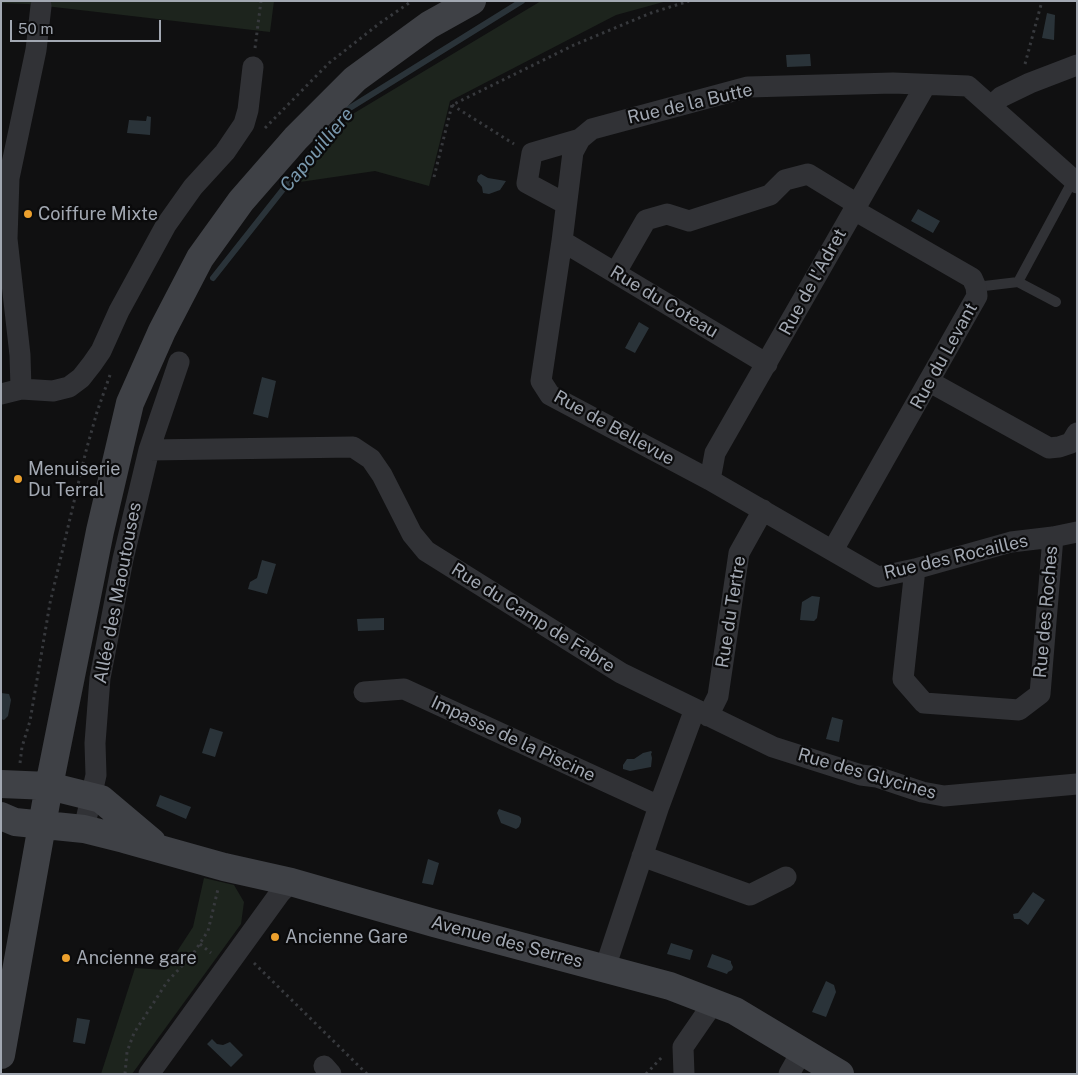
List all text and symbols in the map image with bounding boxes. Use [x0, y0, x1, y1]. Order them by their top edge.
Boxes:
scale bar [12, 10, 164, 42]
text: 50 m [18, 20, 53, 37]
street label: Rue de la Butte [625, 79, 755, 129]
water label: Capouilliere [275, 103, 359, 197]
place label: Coiffure Mixte [38, 203, 158, 225]
marker: Coiffure Mixte [22, 208, 34, 220]
street label: Rue de l'Adret [775, 225, 851, 339]
street label: Rue du Coteau [606, 261, 722, 343]
street label: Rue du Levant [906, 299, 982, 413]
street label: Rue de Bellevue [550, 386, 678, 470]
place label: Menuiserie Du Terral [28, 458, 120, 500]
marker: Menuiserie Du Terral [12, 473, 24, 485]
street label: Allée des Maoutouses [90, 501, 146, 685]
street label: Rue des Rocailles [882, 530, 1030, 584]
street label: Rue des Roches [1029, 545, 1063, 679]
street label: Rue du Tertre [711, 554, 751, 670]
street label: Rue du Camp de Fabre [447, 559, 619, 677]
street label: Impasse de la Piscine [427, 691, 599, 787]
street label: Rue des Glycines [795, 744, 939, 804]
street label: Avenue des Serres [429, 911, 585, 973]
place label: Ancienne Gare [285, 926, 408, 948]
marker: Ancienne Gare [269, 931, 281, 943]
place label: Ancienne gare [76, 947, 197, 969]
marker: Ancienne gare [60, 952, 72, 964]

